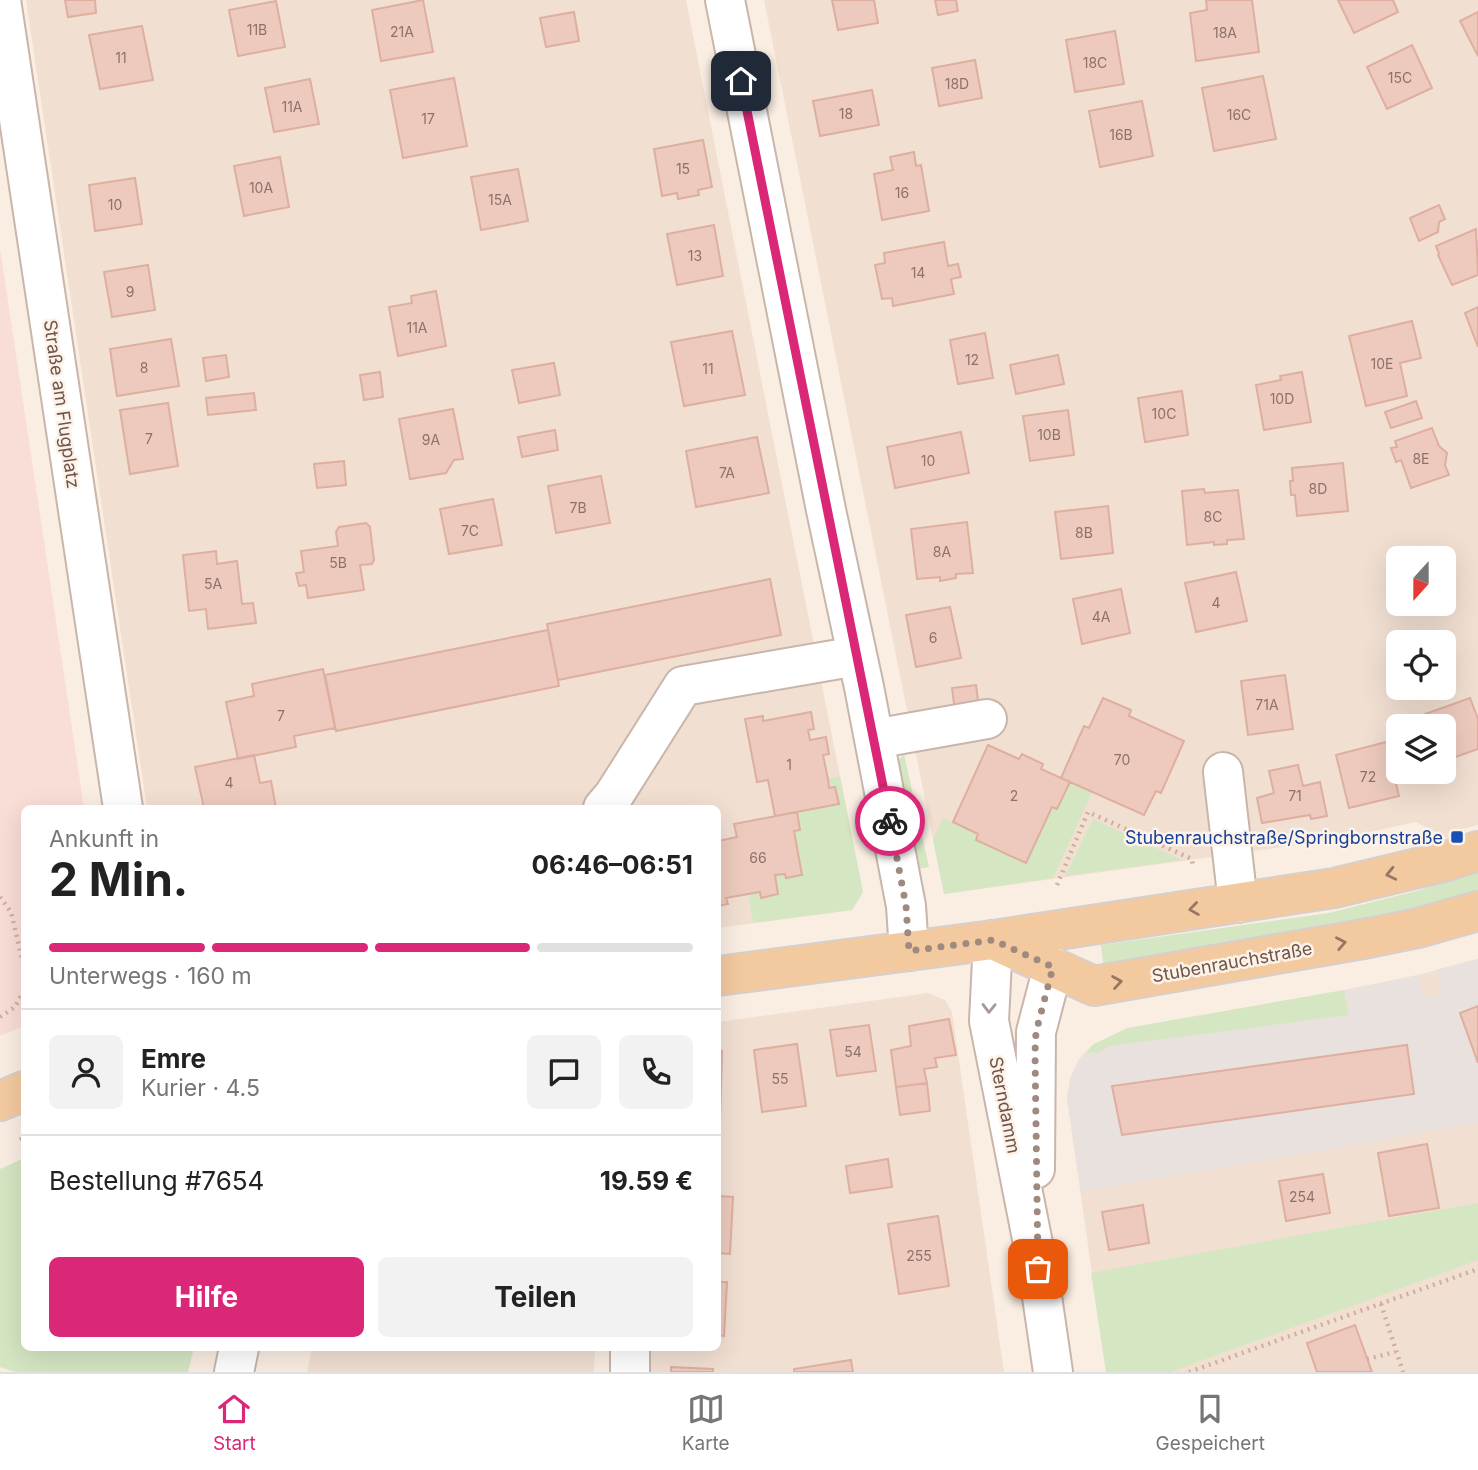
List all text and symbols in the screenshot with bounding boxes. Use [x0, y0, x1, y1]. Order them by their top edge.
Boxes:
house number: 11B [247, 21, 267, 38]
house number: 21A [390, 23, 414, 40]
house number: 18A [1213, 24, 1237, 41]
house number: 11 [115, 49, 127, 66]
pin [711, 51, 771, 111]
house number: 18C [1083, 54, 1107, 71]
icon: home [722, 62, 760, 100]
house number: 15C [1388, 69, 1412, 86]
house number: 18D [945, 75, 969, 92]
house number: 11A [281, 98, 303, 115]
house number: 18 [839, 105, 853, 122]
house number: 16C [1227, 106, 1251, 123]
house number: 17 [421, 110, 435, 127]
house number: 16B [1109, 126, 1133, 143]
house number: 15 [676, 160, 690, 177]
house number: 10A [249, 179, 273, 196]
house number: 16 [895, 184, 909, 201]
house number: 15A [488, 191, 512, 208]
house number: 10 [108, 196, 122, 213]
house number: 13 [688, 247, 702, 264]
house number: 14 [911, 264, 925, 281]
house number: 9 [126, 283, 134, 300]
street label: Straße am Flugplatz [40, 318, 84, 490]
house number: 11A [406, 319, 428, 336]
house number: 12 [965, 351, 979, 368]
house number: 10E [1371, 355, 1393, 372]
house number: 8 [140, 359, 148, 376]
house number: 11 [702, 360, 714, 377]
house number: 10D [1270, 390, 1294, 407]
house number: 10C [1152, 405, 1176, 422]
house number: 10B [1037, 426, 1061, 443]
house number: 7 [145, 430, 153, 447]
house number: 9A [422, 431, 441, 448]
house number: 8E [1412, 450, 1430, 467]
house number: 10 [921, 452, 935, 469]
house number: 7A [719, 464, 735, 481]
house number: 8D [1309, 480, 1327, 497]
house number: 7B [569, 499, 587, 516]
house number: 8C [1204, 508, 1222, 525]
house number: 7C [461, 522, 479, 539]
house number: 8B [1075, 524, 1093, 541]
house number: 8A [933, 543, 951, 560]
north arrow [1386, 546, 1456, 616]
map controls [1386, 546, 1456, 784]
house number: 5B [329, 554, 347, 571]
house number: 5A [204, 575, 222, 592]
house number: 4 [1211, 594, 1221, 611]
house number: 4A [1092, 608, 1111, 625]
house number: 6 [929, 629, 937, 646]
button: locate [1386, 630, 1456, 700]
house number: 71A [1255, 696, 1279, 713]
house number: 7 [277, 707, 285, 724]
button: layers [1386, 714, 1456, 784]
house number: 70 [1114, 751, 1130, 768]
house number: 1 [786, 756, 792, 773]
house number: 72 [1360, 768, 1376, 785]
house number: 4 [224, 774, 234, 791]
courier [855, 786, 925, 856]
house number: 2 [1010, 787, 1018, 804]
house number: 71 [1288, 787, 1302, 804]
icon: bike [871, 802, 909, 840]
text: Ankunft in [49, 825, 159, 853]
place label: Stubenrauchstraße/Springbornstraße [1125, 827, 1443, 848]
marker: Stubenrauchstraße/Springbornstraße [1449, 829, 1465, 845]
text: 06:46–06:51 [532, 849, 693, 880]
house number: 66 [749, 849, 767, 866]
text: 2 Min. [49, 851, 188, 907]
one-way arrow [1385, 866, 1397, 880]
one-way arrow [1188, 901, 1200, 916]
one-way arrow [1335, 937, 1347, 952]
street label: Stubenrauchstraße [1150, 938, 1314, 986]
text: Unterwegs · 160 m [49, 962, 252, 990]
one-way arrow [1111, 975, 1123, 990]
one-way arrow [981, 1003, 997, 1014]
button: person [49, 1035, 123, 1109]
button: chat [527, 1035, 601, 1109]
button: phone [619, 1035, 693, 1109]
text: Emre [141, 1043, 206, 1074]
house number: 54 [844, 1043, 862, 1060]
street label: Sterndamm [985, 1055, 1025, 1155]
house number: 55 [771, 1070, 789, 1087]
text: Kurier · 4.5 [141, 1074, 260, 1102]
text: Bestellung #7654 [49, 1165, 264, 1196]
text: 19.59 € [600, 1165, 693, 1196]
house number: 254 [1289, 1188, 1315, 1205]
pin [1008, 1239, 1068, 1299]
house number: 255 [906, 1247, 932, 1264]
icon: bag [1019, 1250, 1057, 1288]
button: Hilfe [49, 1257, 364, 1337]
button: Teilen [378, 1257, 693, 1337]
tab: Start [213, 1390, 256, 1455]
tab: Karte [682, 1390, 730, 1455]
tab: Gespeichert [1156, 1390, 1265, 1455]

